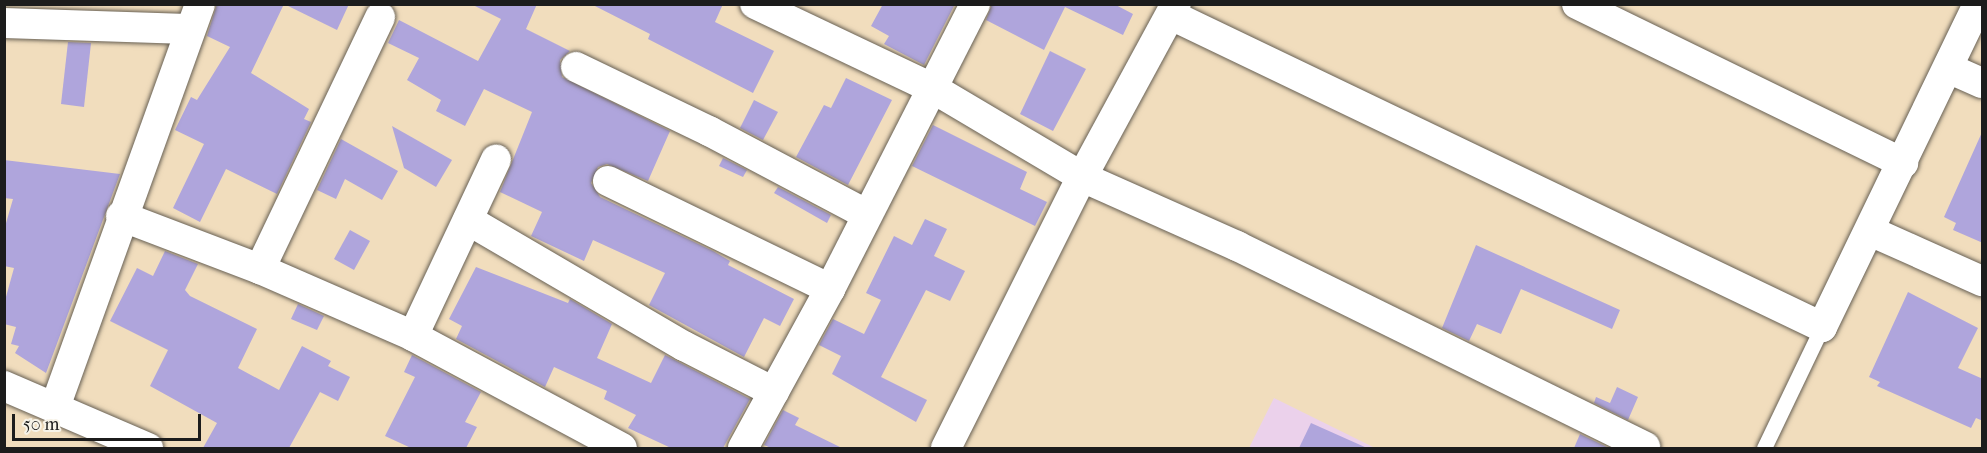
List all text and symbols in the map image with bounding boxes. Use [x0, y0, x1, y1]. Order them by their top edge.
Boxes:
scale bar [15, 402, 204, 440]
text: 50 m [23, 414, 59, 435]

